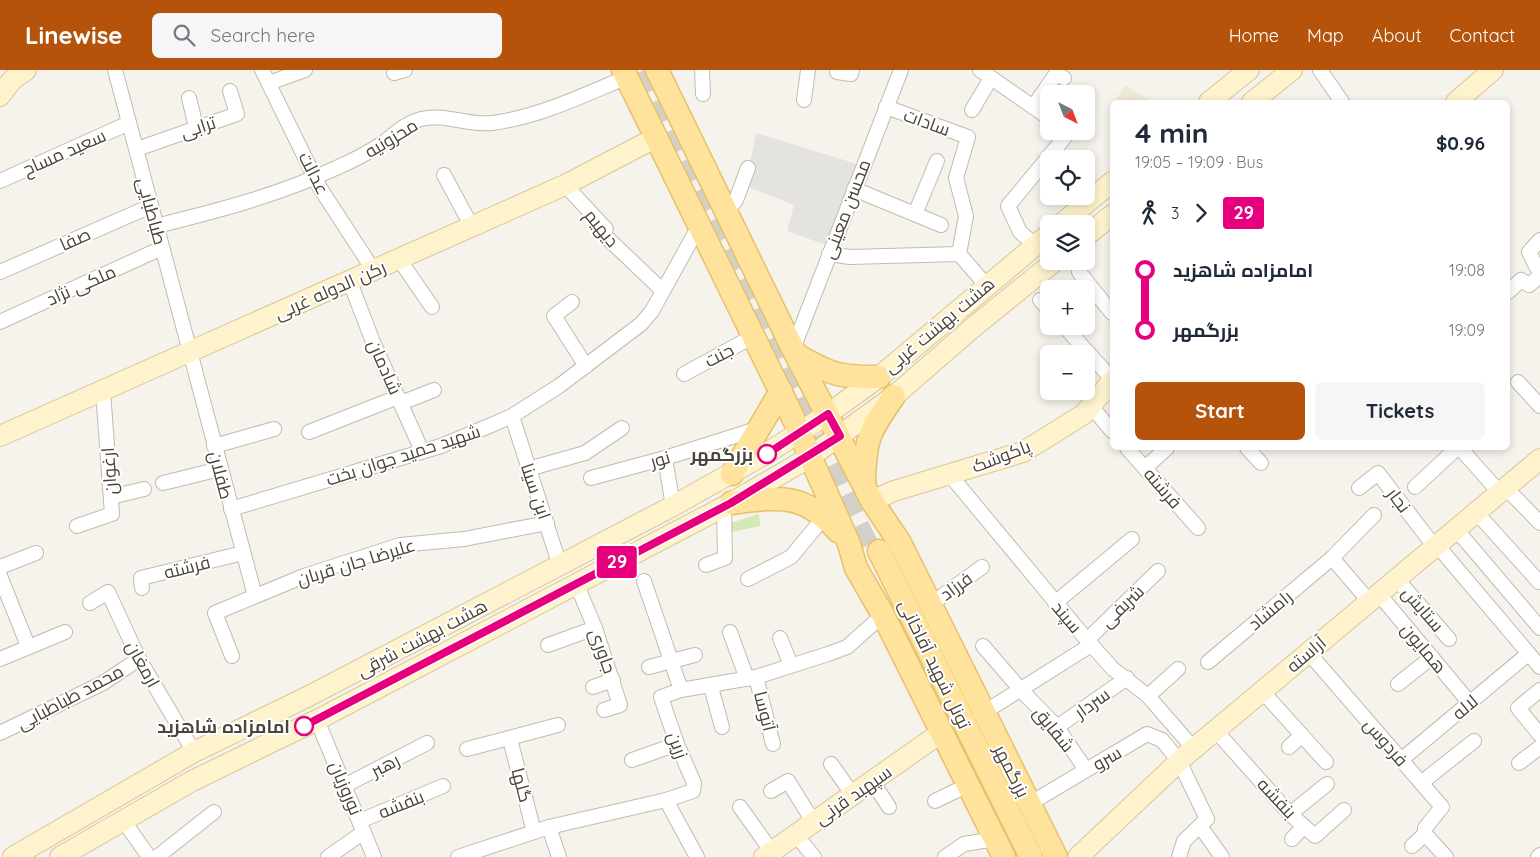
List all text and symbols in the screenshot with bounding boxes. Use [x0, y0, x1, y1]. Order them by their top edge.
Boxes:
search box [152, 13, 502, 58]
text: Linewise [25, 20, 122, 50]
icon: search [170, 21, 198, 49]
text: Search here [210, 23, 315, 47]
text: Home [1229, 24, 1279, 47]
text: Map [1307, 24, 1344, 47]
text: About [1372, 24, 1422, 47]
text: Contact [1450, 24, 1515, 47]
north arrow [1040, 85, 1095, 140]
map controls [1040, 85, 1095, 400]
street label: سادات [901, 103, 953, 141]
street label: ترابی [177, 110, 219, 143]
street label: محزونیه [360, 113, 422, 163]
text: 4 min [1135, 115, 1208, 150]
street label: سعید مساح [19, 123, 110, 182]
text: $0.96 [1436, 131, 1485, 155]
street label: عدالت [294, 148, 334, 198]
button: locate [1040, 150, 1095, 205]
text: 19:05 – 19:09 · Bus [1135, 152, 1263, 172]
street label: محسن معینی [817, 156, 875, 262]
street label: طباطبایی [132, 175, 172, 247]
icon: walk [1135, 199, 1163, 227]
icon: forward [1187, 199, 1215, 227]
text: 29 [1233, 201, 1254, 224]
text: 3 [1171, 203, 1179, 223]
street label: دیهیم [579, 204, 624, 252]
button: layers [1040, 215, 1095, 270]
street label: صفا [56, 222, 94, 256]
street label: رکن الدوله غربی [271, 255, 389, 325]
text: امامزاده شاهزید [1173, 258, 1313, 282]
street label: ملکی نژاد [43, 260, 119, 310]
text: 19:08 [1449, 260, 1485, 280]
street label: هشت بهشت غربی [879, 272, 999, 378]
button: + [1040, 280, 1095, 335]
text: بزرگمهر [1173, 318, 1239, 342]
text: 19:09 [1449, 320, 1485, 340]
street label: شادمان [363, 336, 407, 398]
street label: جنت [700, 338, 738, 372]
button: − [1040, 345, 1095, 400]
button: Start [1135, 382, 1305, 440]
button: Tickets [1315, 382, 1485, 440]
street label: شهید حمید جوان بخت [323, 419, 483, 491]
street label: پاکوشک [968, 434, 1034, 479]
place label: بزرگمهر [690, 443, 753, 466]
marker: بزرگمهر [757, 444, 777, 464]
street label: نور [646, 445, 673, 473]
street label: ارغوان [96, 447, 122, 495]
street label: طفلان [204, 448, 238, 502]
street label: ابن سینا [516, 460, 556, 522]
street label: فرشته [1139, 463, 1187, 513]
street label: نجار [1381, 482, 1416, 517]
street label: علیرضا جان قربان [294, 533, 418, 591]
line badge: 29 [594, 546, 640, 578]
street label: فرشته [161, 550, 213, 584]
text: 29 [607, 550, 627, 573]
street label: فرزاد [935, 567, 977, 605]
street label: شریفی [1095, 580, 1149, 632]
street label: ستایش [1397, 582, 1449, 636]
street label: رامشاد [1243, 585, 1297, 635]
street label: هشت بهشت شرقی [353, 594, 491, 682]
street label: تونل شهید آقاخانی [894, 595, 976, 733]
street label: سپند [1047, 596, 1087, 638]
street label: همایون [1396, 618, 1452, 678]
street label: جاوری [584, 625, 622, 677]
street label: آراسته [1281, 631, 1331, 677]
street label: ارمغان [121, 637, 165, 691]
street label: محمد طباطبایی [13, 659, 127, 735]
street label: سردار [1069, 683, 1114, 724]
street label: آتوسا [749, 689, 781, 733]
street label: لاله [1447, 690, 1483, 724]
street label: شقایق [1028, 701, 1079, 757]
street label: فردوس [1359, 713, 1413, 771]
place label: امامزاده شاهزید [157, 715, 290, 738]
marker: امامزاده شاهزید [294, 716, 314, 736]
street label: زرین [662, 728, 694, 762]
street label: بزرگمهر [988, 740, 1035, 801]
street label: سرو [1088, 741, 1126, 775]
street label: رهبر [366, 748, 403, 782]
street label: نوروزیان [324, 757, 368, 819]
street label: سپهبد قرنی [810, 760, 896, 830]
street label: گلها [506, 765, 538, 805]
street label: بنفشه [1252, 773, 1302, 823]
street label: بنفشه [375, 784, 427, 824]

